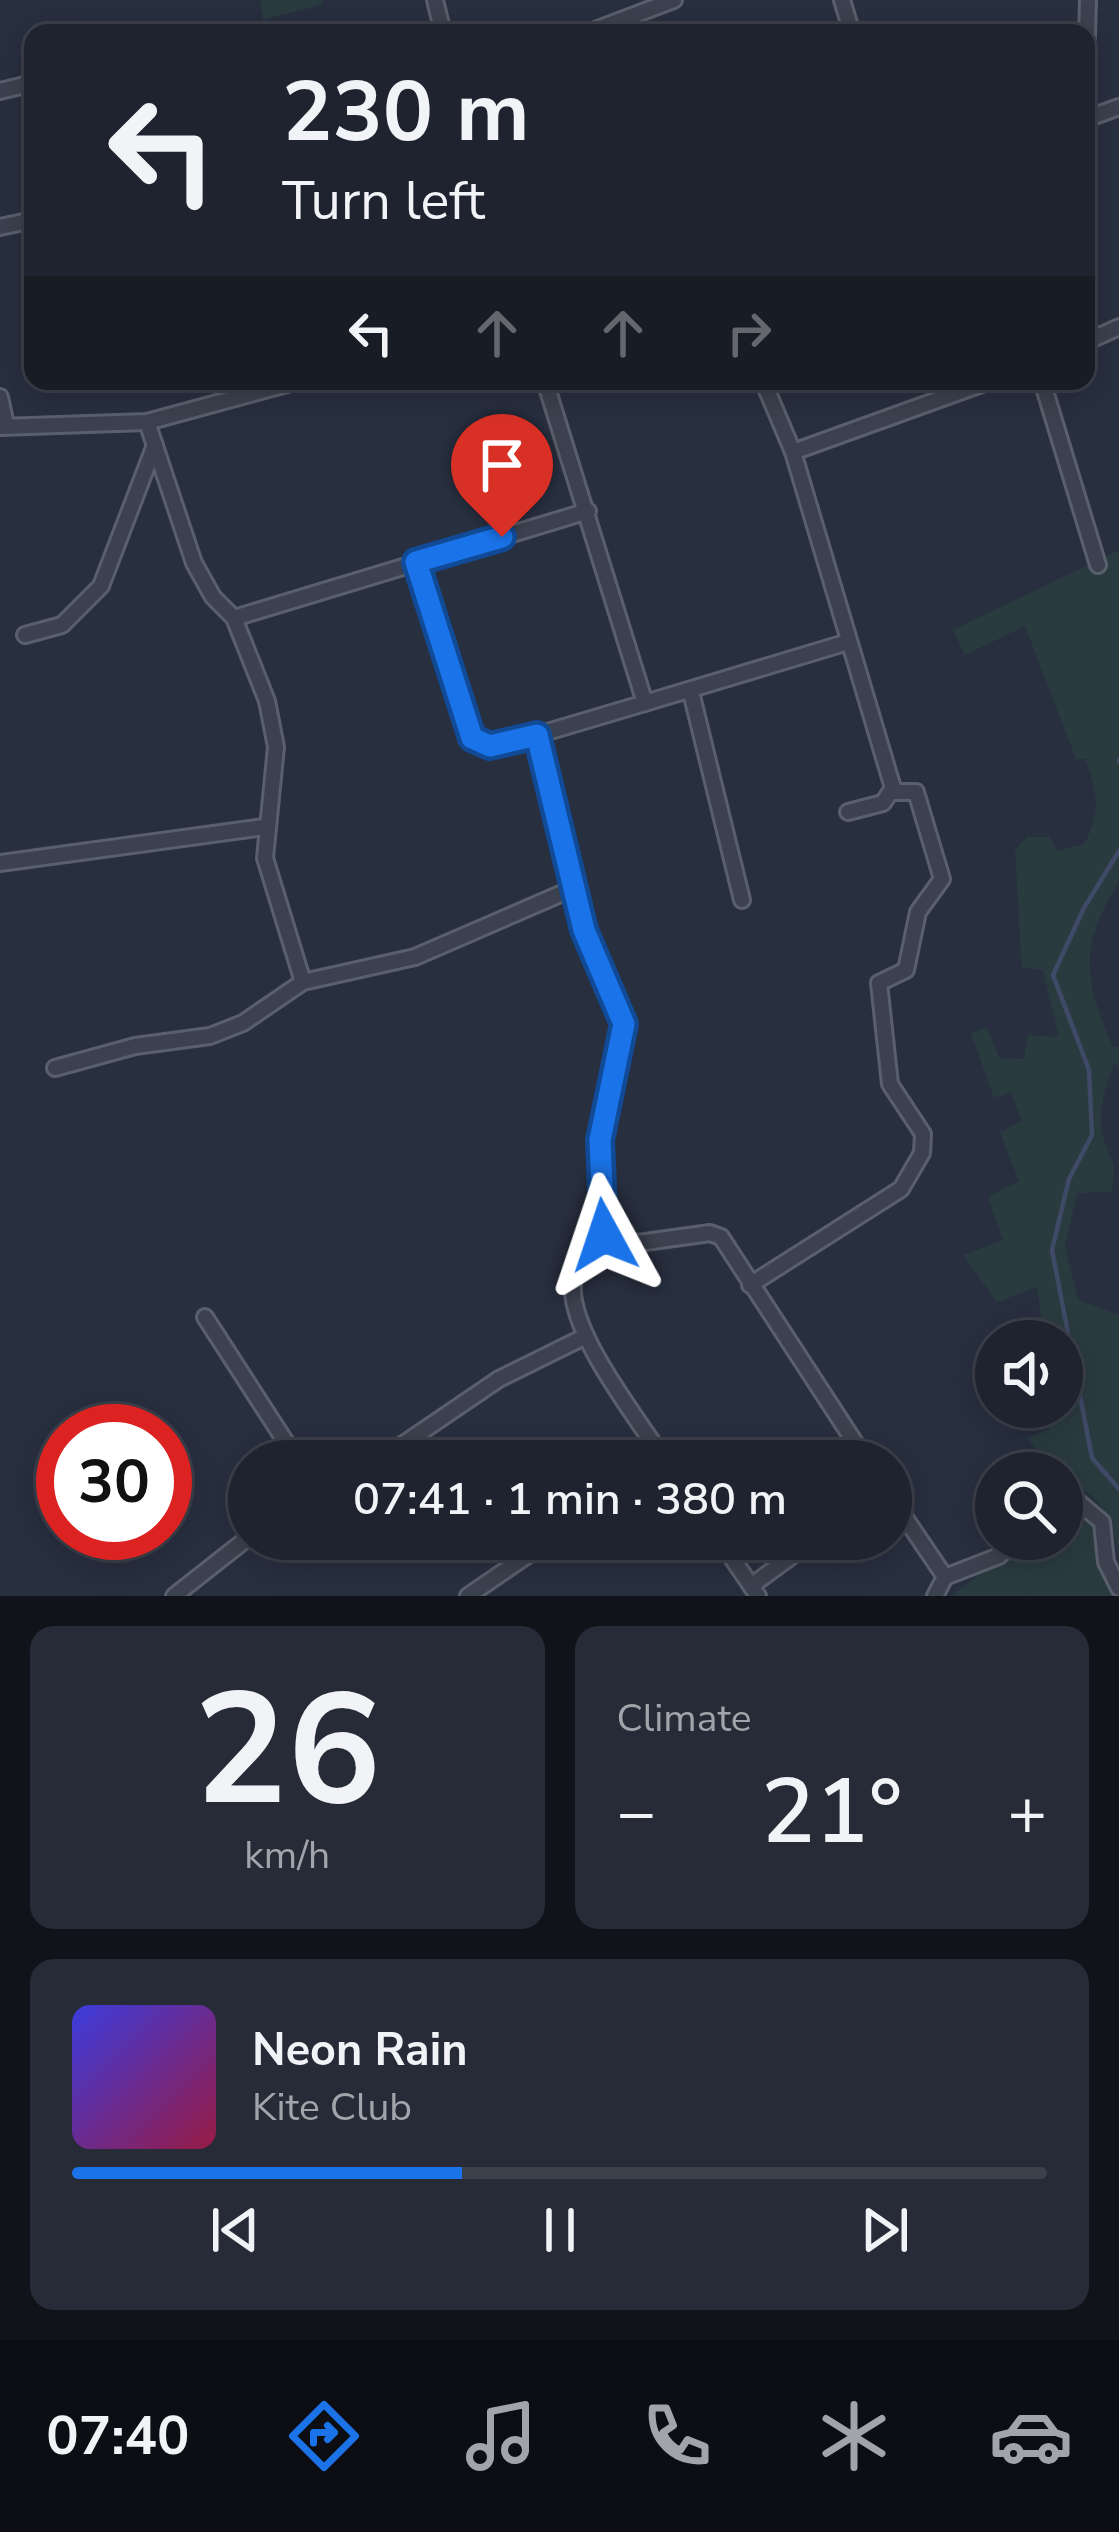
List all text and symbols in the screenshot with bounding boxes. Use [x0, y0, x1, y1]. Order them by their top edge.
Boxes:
text: 230 m [282, 55, 530, 170]
icon: left [84, 72, 240, 228]
text: Turn left [282, 164, 485, 238]
icon: left [338, 300, 404, 366]
icon: ahead [464, 300, 530, 366]
icon: ahead [590, 300, 656, 366]
icon: right [716, 300, 782, 366]
pin [451, 414, 553, 537]
icon: arrive [469, 432, 535, 498]
position arrow [541, 1172, 667, 1298]
map controls [975, 1320, 1083, 1560]
button: sound [975, 1320, 1083, 1428]
speed limit sign: 30 [36, 1404, 192, 1560]
button: search [975, 1452, 1083, 1560]
text: 07:41 · 1 min · 380 m [353, 1469, 787, 1530]
text: 26 [194, 1644, 381, 1857]
text: Climate [617, 1692, 752, 1745]
text: 21° [761, 1751, 903, 1874]
text: − [617, 1768, 656, 1858]
text: + [1007, 1768, 1047, 1858]
text: km/h [244, 1829, 330, 1882]
text: Neon Rain [252, 2020, 468, 2081]
text: Kite Club [252, 2081, 412, 2134]
icon: previous [202, 2197, 268, 2263]
icon: pause [527, 2197, 593, 2263]
icon: next [852, 2197, 918, 2263]
icon: directions [282, 2394, 366, 2478]
icon: music [459, 2394, 543, 2478]
icon: phone [635, 2394, 719, 2478]
icon: climate [812, 2394, 896, 2478]
icon: car [989, 2394, 1073, 2478]
text: 07:40 [46, 2399, 189, 2473]

